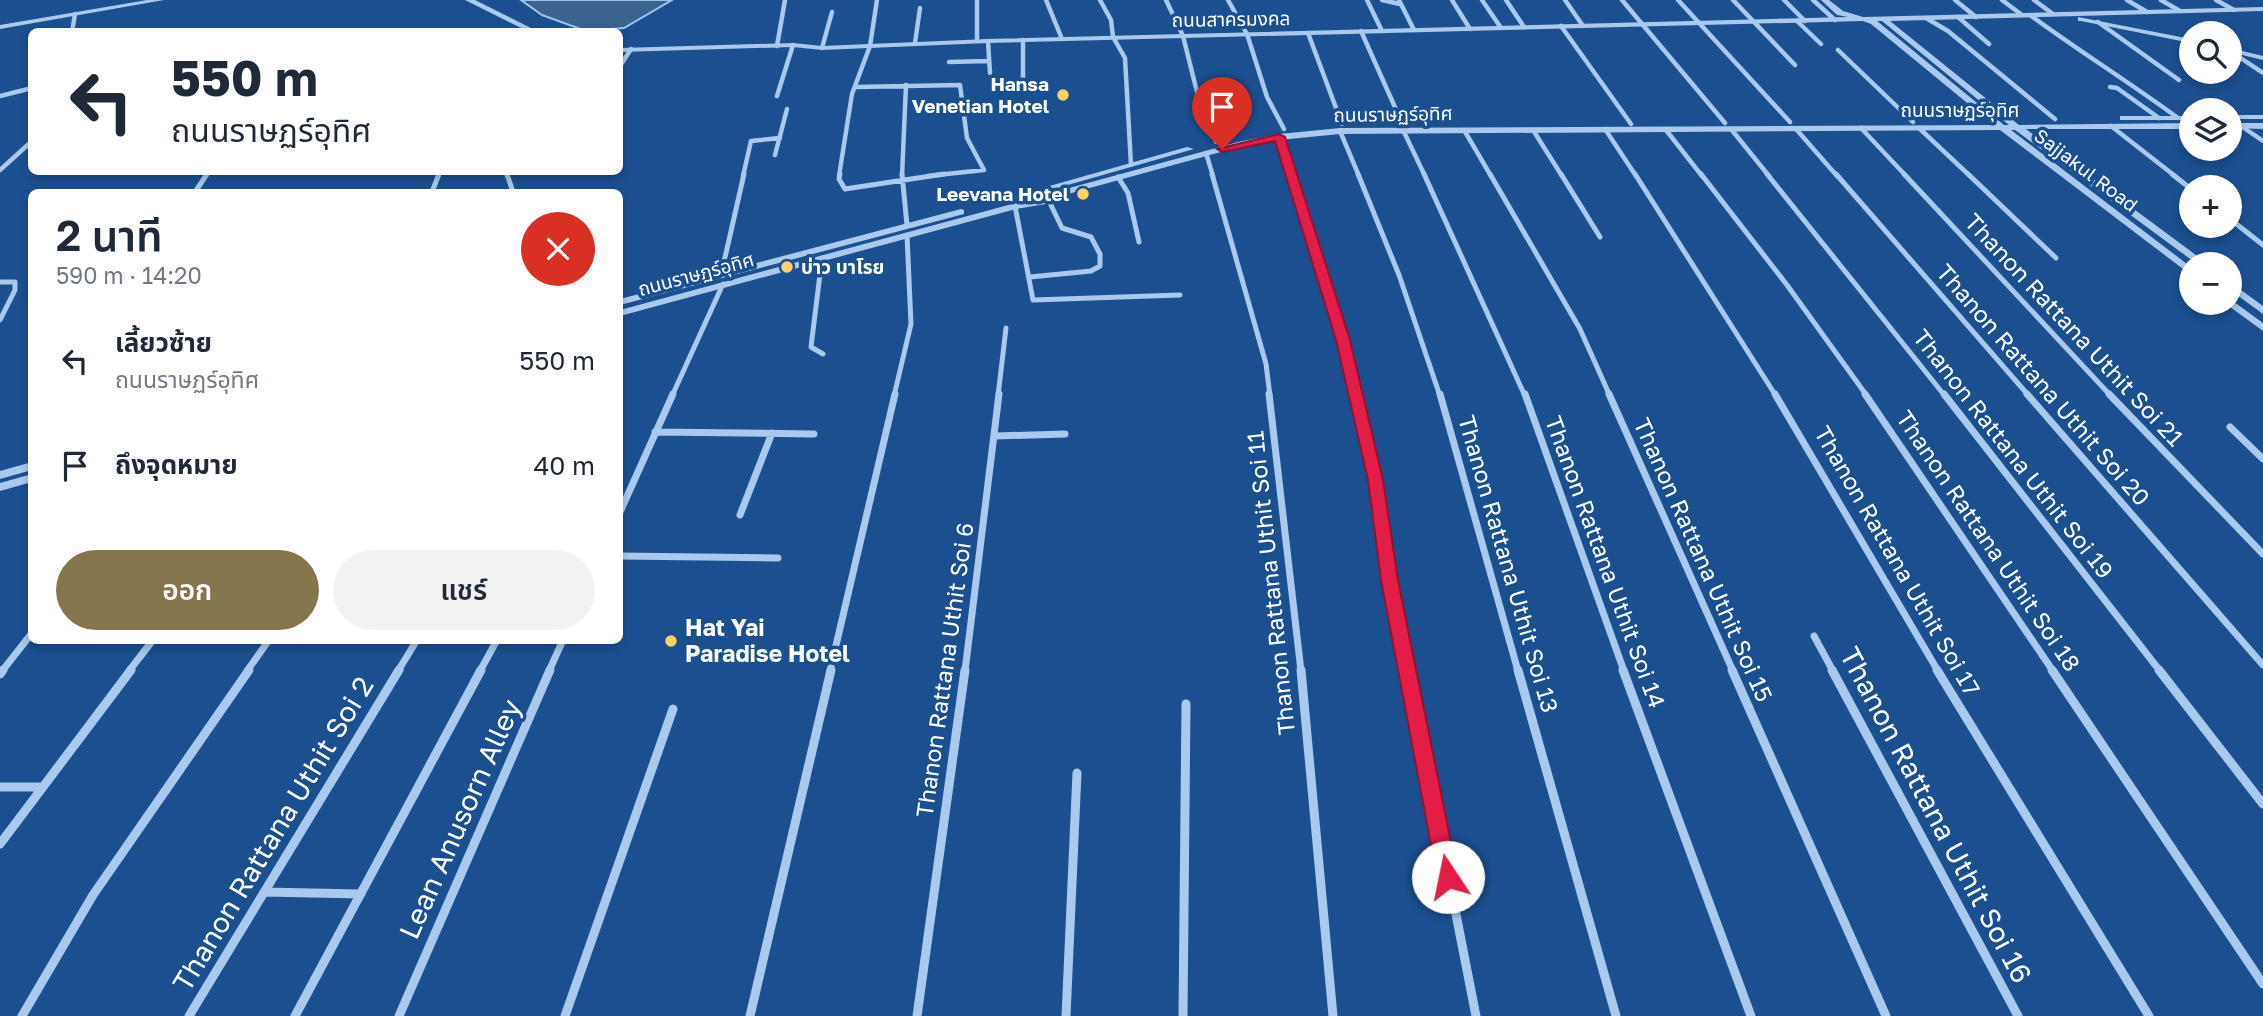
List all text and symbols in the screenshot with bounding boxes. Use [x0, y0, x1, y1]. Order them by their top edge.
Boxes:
street label: ถนนสาครมงคล [1171, 6, 1291, 31]
map controls [2179, 21, 2242, 315]
button: search [2179, 21, 2242, 84]
text: 550 m [171, 48, 318, 107]
icon: left [56, 56, 147, 147]
place label: Hansa Venetian Hotel [912, 72, 1049, 117]
pin [1192, 77, 1252, 149]
marker: Hansa Venetian Hotel [1055, 87, 1071, 103]
icon: arrive [1203, 88, 1241, 126]
street label: ถนนราษฏร์อุทิศ [1900, 98, 2020, 122]
button: layers [2179, 98, 2242, 161]
street label: ถนนราษฏร์อุทิศ [1333, 101, 1453, 127]
text: ถนนราษฏร์อุทิศ [171, 111, 371, 149]
street label: Sajjakul Road [2030, 123, 2143, 216]
button: + [2179, 175, 2242, 238]
place label: Leevana Hotel [936, 182, 1069, 205]
marker: Leevana Hotel [1075, 186, 1091, 202]
street label: Thanon Rattana Uthit Soi 21 [1960, 207, 2190, 451]
text: 2 นาที [56, 210, 163, 260]
button: close [521, 212, 595, 286]
street label: ถนนราษฏร์อุทิศ [635, 247, 757, 301]
button: − [2179, 252, 2242, 315]
place label: บ่าว บาโรย [801, 255, 884, 278]
street label: Thanon Rattana Uthit Soi 20 [1931, 258, 2156, 511]
marker: บ่าว บาโรย [779, 259, 795, 275]
text: 590 m · 14:20 [56, 261, 202, 289]
street label: Thanon Rattana Uthit Soi 19 [1908, 323, 2120, 583]
text: เลี้ยวซ้าย [115, 327, 212, 358]
icon: left [56, 342, 94, 380]
text: 550 m [519, 345, 595, 376]
text: ถนนราษฏร์อุทิศ [115, 365, 259, 393]
street label: Thanon Rattana Uthit Soi 18 [1891, 405, 2087, 676]
street label: Thanon Rattana Uthit Soi 13 [1453, 412, 1565, 716]
street label: Thanon Rattana Uthit Soi 14 [1540, 412, 1672, 711]
street label: Thanon Rattana Uthit Soi 15 [1629, 413, 1779, 706]
street label: Thanon Rattana Uthit Soi 17 [1809, 421, 1987, 700]
street label: Thanon Rattana Uthit Soi 11 [1240, 430, 1300, 736]
icon: arrive [56, 447, 94, 485]
text: ถึงจุดหมาย [115, 449, 238, 480]
text: 40 m [534, 450, 595, 481]
street label: Thanon Rattana Uthit Soi 6 [909, 521, 979, 819]
button: ออก [56, 550, 319, 630]
button: แชร์ [333, 550, 595, 630]
place label: Hat Yai Paradise Hotel [685, 613, 850, 667]
marker: Hat Yai Paradise Hotel [663, 633, 679, 649]
street label: Thanon Rattana Uthit Soi 16 [1834, 641, 2039, 988]
street label: Thanon Rattana Uthit Soi 2 [165, 671, 380, 997]
street label: Lean Anusorn Alley [392, 694, 527, 944]
position arrow [1411, 840, 1485, 914]

